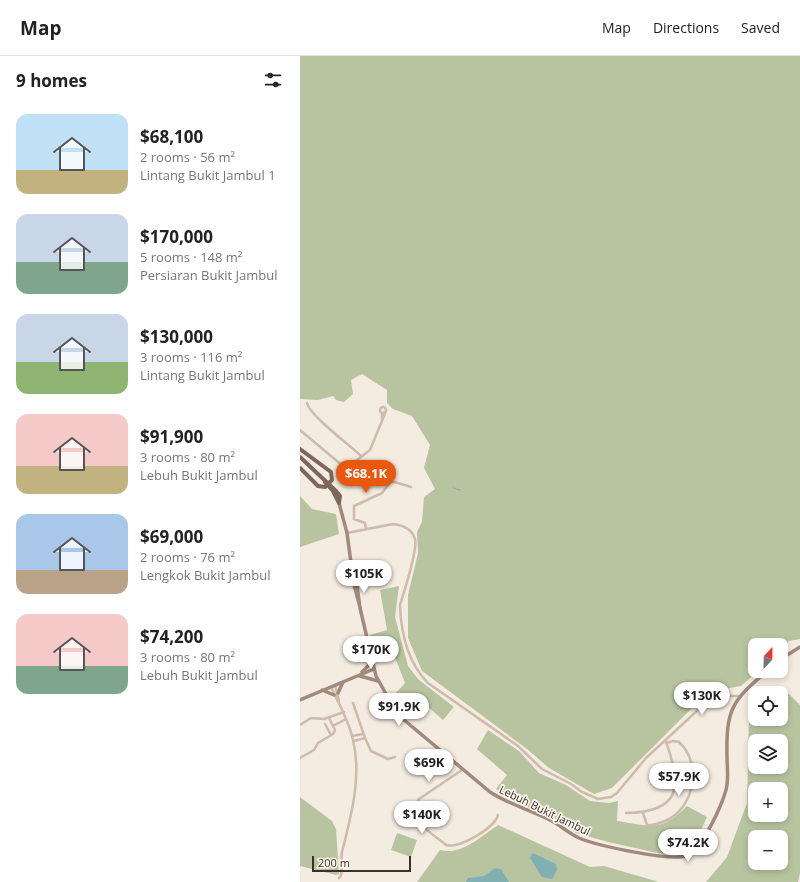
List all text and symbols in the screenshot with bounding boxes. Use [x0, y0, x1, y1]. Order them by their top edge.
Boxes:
text: Map [20, 15, 61, 41]
text: Map [602, 18, 631, 37]
text: Directions [653, 18, 719, 37]
text: Saved [741, 18, 780, 37]
text: 9 homes [16, 69, 87, 92]
icon: filters [262, 69, 284, 91]
text: $68,100 [140, 125, 203, 148]
icon: home [48, 130, 96, 178]
text: 2 rooms · 56 m² [140, 148, 235, 166]
text: Lintang Bukit Jambul 1 [140, 166, 276, 184]
text: $170,000 [140, 225, 213, 248]
icon: home [48, 230, 96, 278]
text: 5 rooms · 148 m² [140, 248, 242, 266]
text: Persiaran Bukit Jambul [140, 266, 277, 284]
text: $130,000 [140, 325, 213, 348]
icon: home [48, 330, 96, 378]
text: 3 rooms · 116 m² [140, 348, 242, 366]
text: Lintang Bukit Jambul [140, 366, 265, 384]
text: $91,900 [140, 425, 203, 448]
icon: home [48, 430, 96, 478]
text: 3 rooms · 80 m² [140, 448, 235, 466]
pin: $68.1K [333, 460, 399, 494]
text: $68.1K [345, 464, 387, 482]
text: Lebuh Bukit Jambul [140, 466, 258, 484]
text: $69,000 [140, 525, 203, 548]
icon: home [48, 530, 96, 578]
text: 2 rooms · 76 m² [140, 548, 235, 566]
pin: $105K [336, 560, 392, 594]
text: $105K [345, 564, 383, 582]
text: Lengkok Bukit Jambul [140, 566, 270, 584]
text: $74,200 [140, 625, 203, 648]
icon: home [48, 630, 96, 678]
pin: $170K [343, 636, 399, 670]
north arrow [748, 638, 788, 678]
map controls [748, 638, 788, 870]
text: $170K [352, 640, 390, 658]
text: 3 rooms · 80 m² [140, 648, 235, 666]
text: Lebuh Bukit Jambul [140, 666, 258, 684]
pin: $130K [674, 682, 730, 716]
text: $130K [683, 686, 721, 704]
button: locate [748, 686, 788, 726]
pin: $91.9K [366, 693, 432, 727]
text: $91.9K [378, 697, 420, 715]
button: layers [748, 734, 788, 774]
pin: $69K [405, 749, 453, 783]
text: $69K [414, 753, 444, 771]
pin: $57.9K [646, 763, 712, 797]
text: $57.9K [658, 767, 700, 785]
street label: Lebuh Bukit Jambul [497, 781, 593, 839]
button: + [748, 782, 788, 822]
pin: $140K [394, 801, 450, 835]
text: $140K [403, 805, 441, 823]
pin: $74.2K [655, 829, 721, 863]
button: − [748, 830, 788, 870]
text: $74.2K [667, 833, 709, 851]
scale bar [312, 854, 411, 873]
text: 200 m [318, 855, 350, 870]

